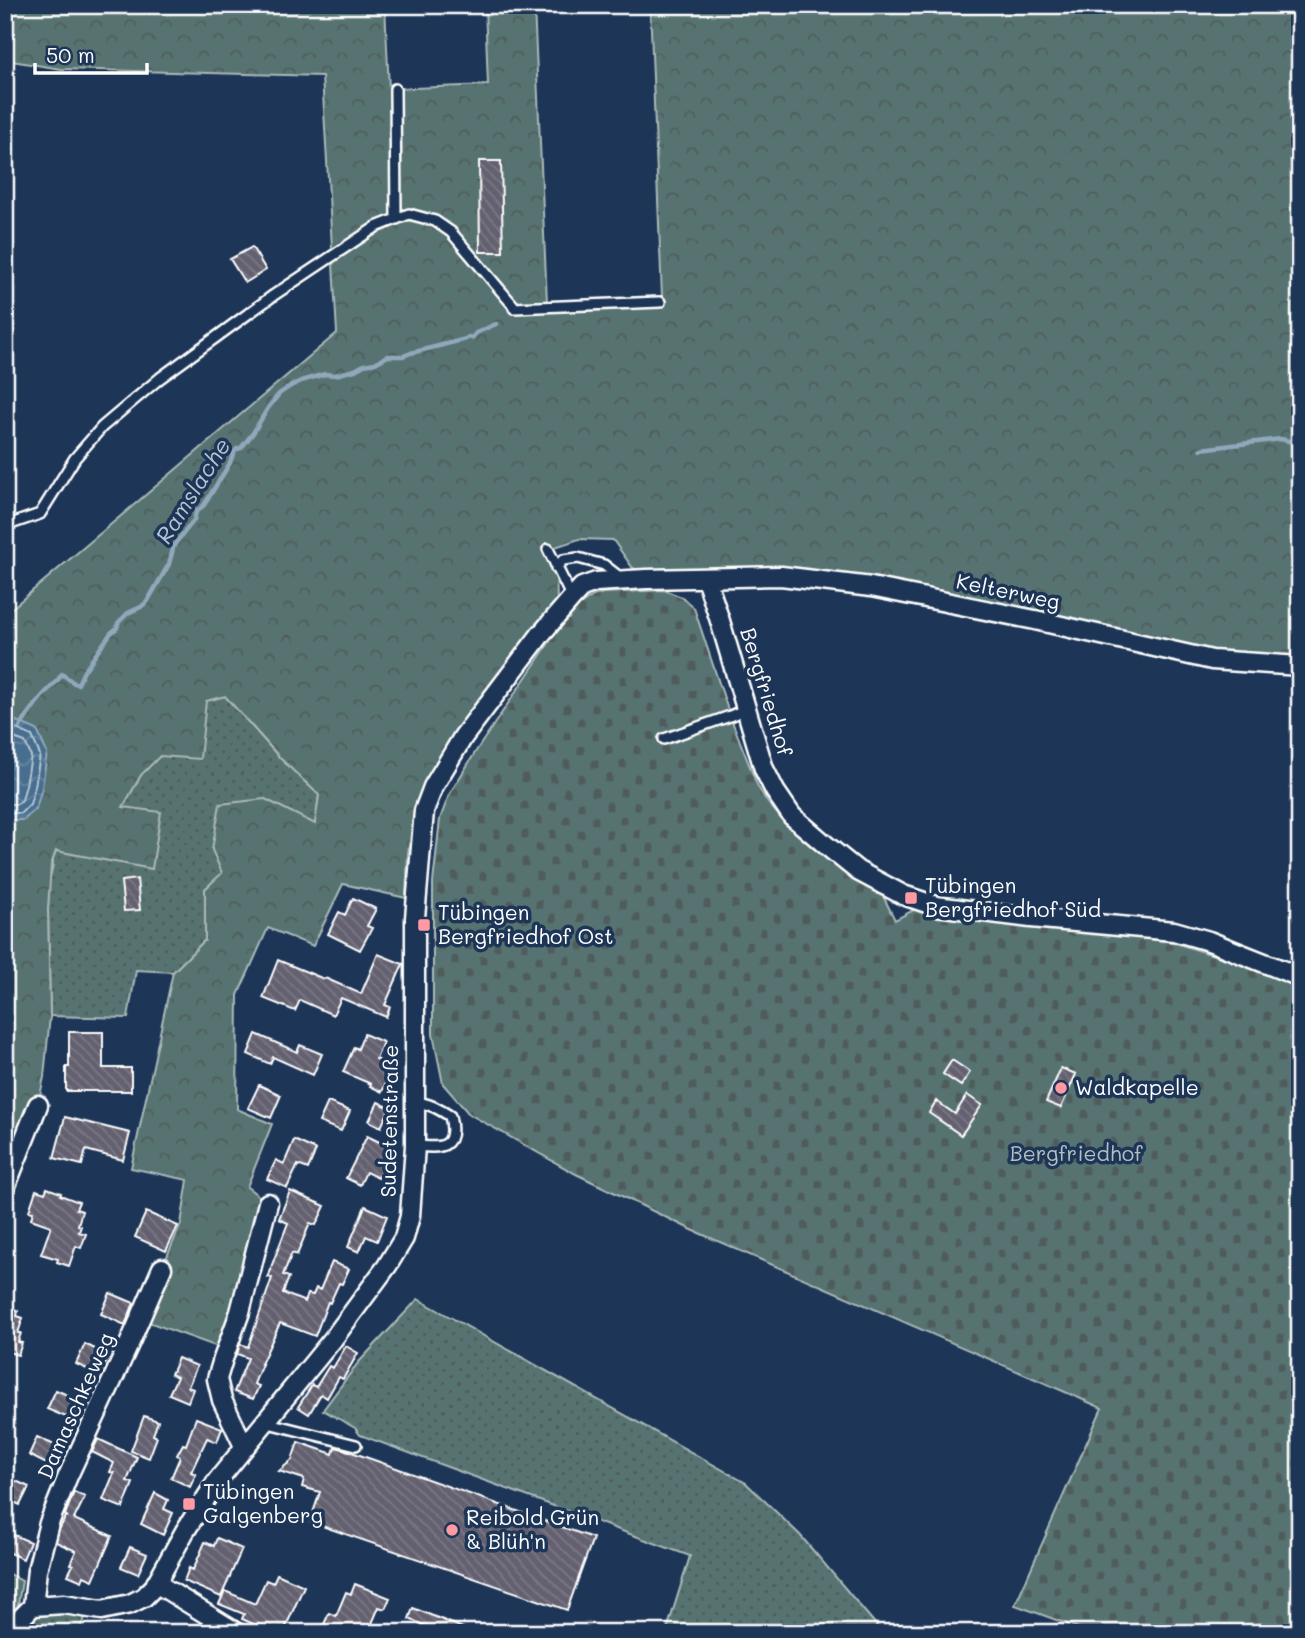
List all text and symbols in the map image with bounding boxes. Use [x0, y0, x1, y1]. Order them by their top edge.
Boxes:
scale bar [35, 32, 147, 76]
text: 50 m [46, 41, 95, 68]
water label: Ramslache [148, 432, 237, 549]
street label: Kelterweg [954, 566, 1063, 615]
street label: Bergfriedhof [735, 624, 800, 760]
place label: Tübingen Bergfriedhof Süd [925, 871, 1101, 922]
marker: Tübingen Bergfriedhof Süd [903, 890, 919, 906]
place label: Tübingen Bergfriedhof Ost [438, 898, 613, 949]
marker: Tübingen Bergfriedhof Ost [416, 917, 432, 933]
street label: Sudetenstraße [374, 1044, 403, 1198]
place label: Waldkapelle [1075, 1073, 1199, 1100]
marker: Waldkapelle [1053, 1080, 1069, 1096]
park label: Bergfriedhof [1010, 1139, 1143, 1166]
street label: Damaschkeweg [30, 1328, 119, 1483]
place label: Tübingen Galgenberg [203, 1477, 323, 1528]
marker: Tübingen Galgenberg [181, 1496, 197, 1512]
place label: Reibold Grün & Blüh'n [466, 1503, 599, 1554]
marker: Reibold Grün & Blüh'n [444, 1522, 460, 1538]

